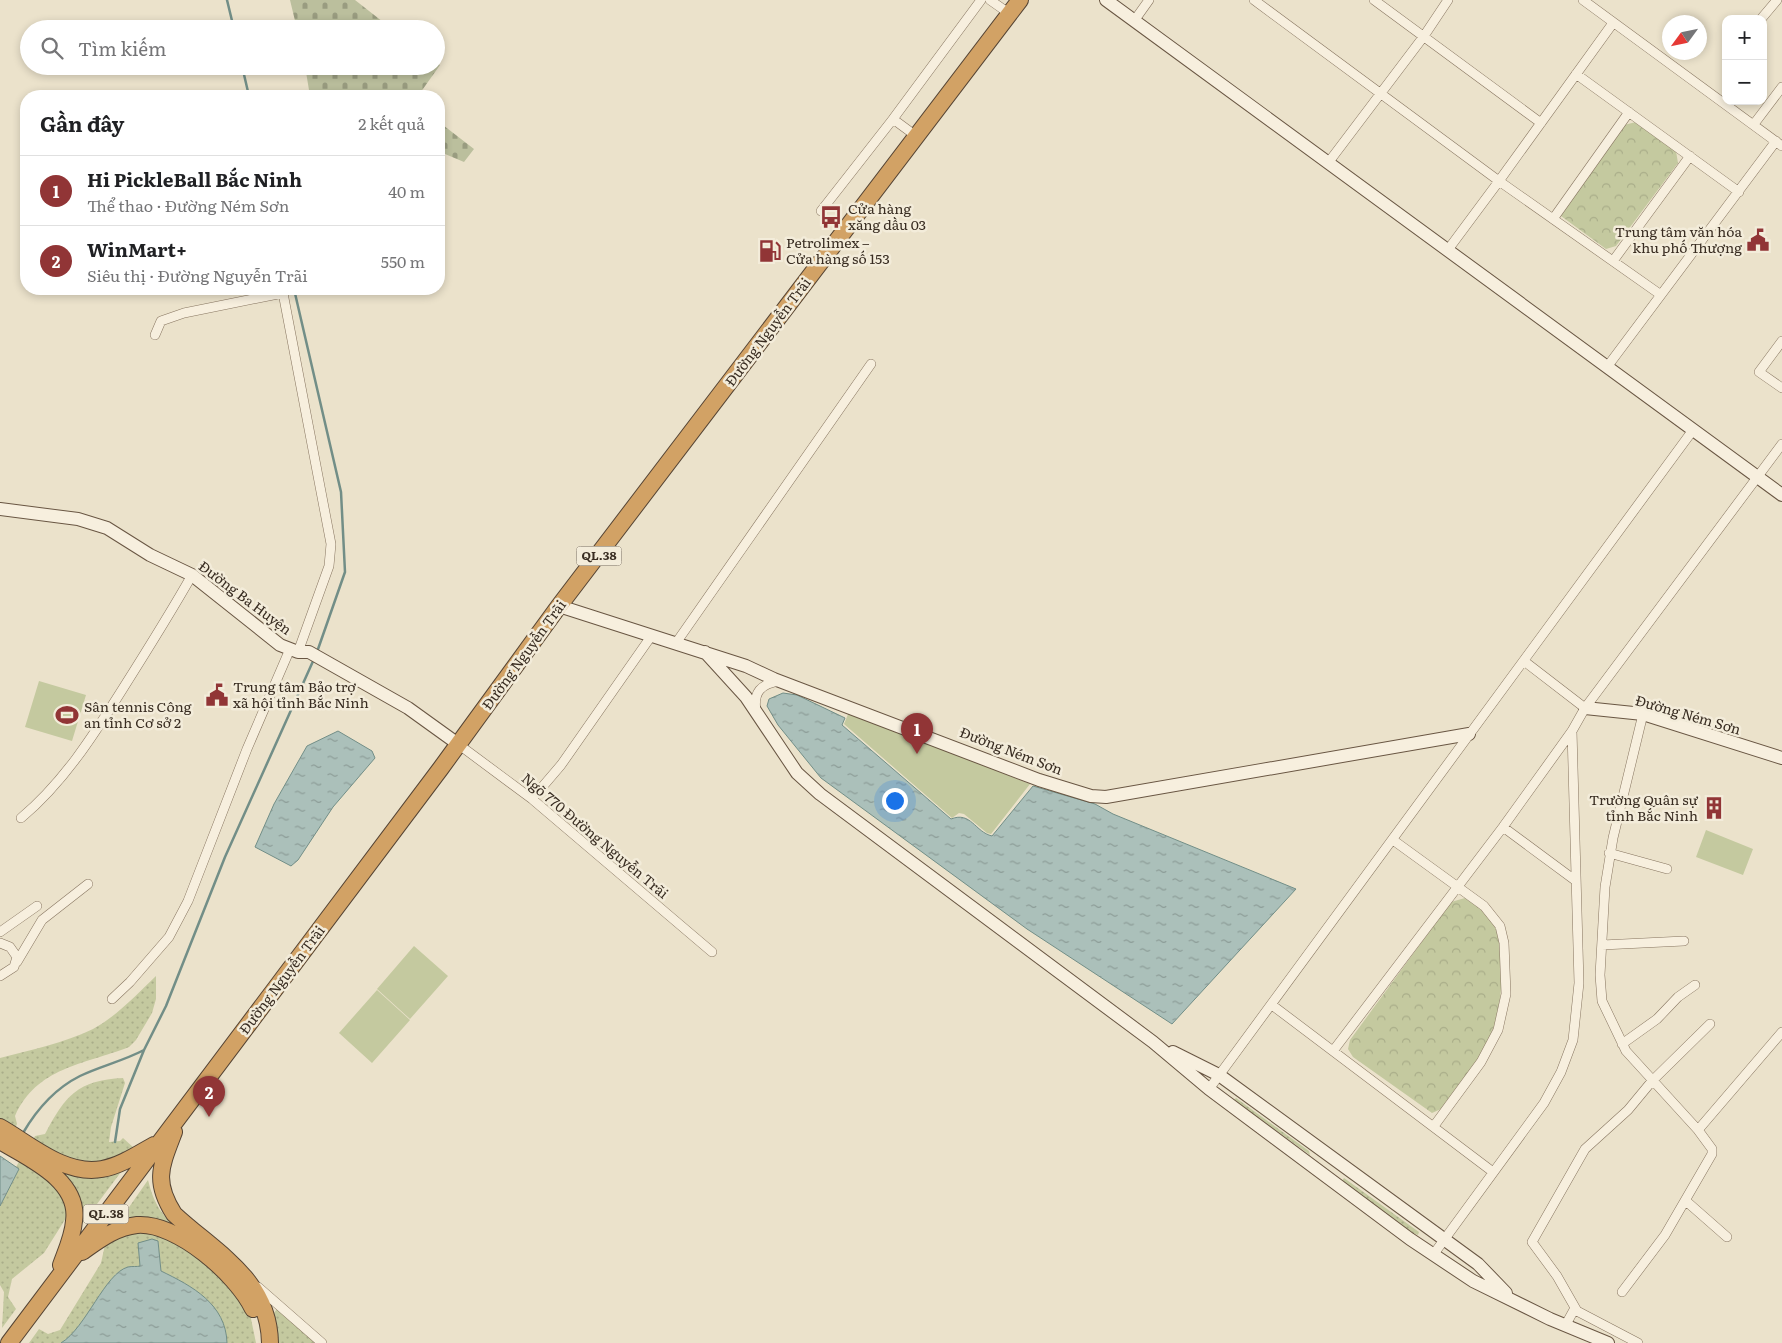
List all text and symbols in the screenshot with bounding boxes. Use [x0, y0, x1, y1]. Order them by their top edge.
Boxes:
north arrow [1662, 15, 1707, 60]
map controls [1722, 15, 1767, 105]
button: + [1722, 15, 1767, 60]
search box [20, 20, 445, 75]
icon: search [38, 34, 66, 62]
text: Tìm kiếm [78, 34, 166, 62]
button: − [1722, 60, 1767, 105]
text: Gần đây [40, 107, 124, 138]
text: 2 kết quả [358, 111, 425, 135]
text: Hi PickleBall Bắc Ninh [87, 165, 302, 193]
text: 1 [53, 179, 59, 203]
text: 40 m [388, 179, 425, 203]
text: Thể thao · Đường Ném Sơn [87, 193, 289, 217]
place label: Cửa hàng xăng dầu 03 [848, 198, 926, 234]
bus stop icon: Cửa hàng xăng dầu 03 [818, 204, 844, 230]
place label: Trung tâm văn hóa khu phố Thượng [1615, 221, 1742, 257]
public building icon: Trung tâm văn hóa khu phố Thượng [1745, 227, 1771, 253]
place label: Petrolimex – Cửa hàng số 153 [786, 232, 890, 268]
text: WinMart+ [87, 235, 187, 263]
fuel station icon: Petrolimex – Cửa hàng số 153 [757, 238, 783, 264]
text: 2 [52, 249, 60, 273]
text: 550 m [381, 249, 425, 273]
text: Siêu thị · Đường Nguyễn Trãi [87, 263, 308, 287]
street label: Đường Nguyễn Trãi [720, 273, 815, 390]
road number: QL.38 [576, 546, 622, 566]
street label: Đường Ba Huyện [195, 556, 296, 639]
street label: Đường Nguyễn Trãi [477, 595, 570, 713]
place label: Trung tâm Bảo trợ xã hội tỉnh Bắc Ninh [233, 676, 369, 712]
public building icon: Trung tâm Bảo trợ xã hội tỉnh Bắc Ninh [204, 682, 230, 708]
street label: Đường Ném Sơn [1633, 689, 1743, 739]
place label: Sân tennis Công an tỉnh Cơ sở 2 [84, 696, 192, 732]
sports icon: Sân tennis Công an tỉnh Cơ sở 2 [54, 702, 80, 728]
pin: 1 [901, 713, 933, 754]
street label: Đường Ném Sơn [957, 721, 1066, 779]
street label: Ngõ 770 Đường Nguyễn Trãi [518, 768, 674, 903]
your location [882, 788, 908, 814]
place label: Trường Quân sự tỉnh Bắc Ninh [1589, 789, 1698, 825]
building icon: Trường Quân sự tỉnh Bắc Ninh [1701, 795, 1727, 821]
street label: Đường Nguyễn Trãi [234, 921, 329, 1038]
pin: 2 [193, 1076, 225, 1117]
road number: QL.38 [84, 1204, 128, 1224]

